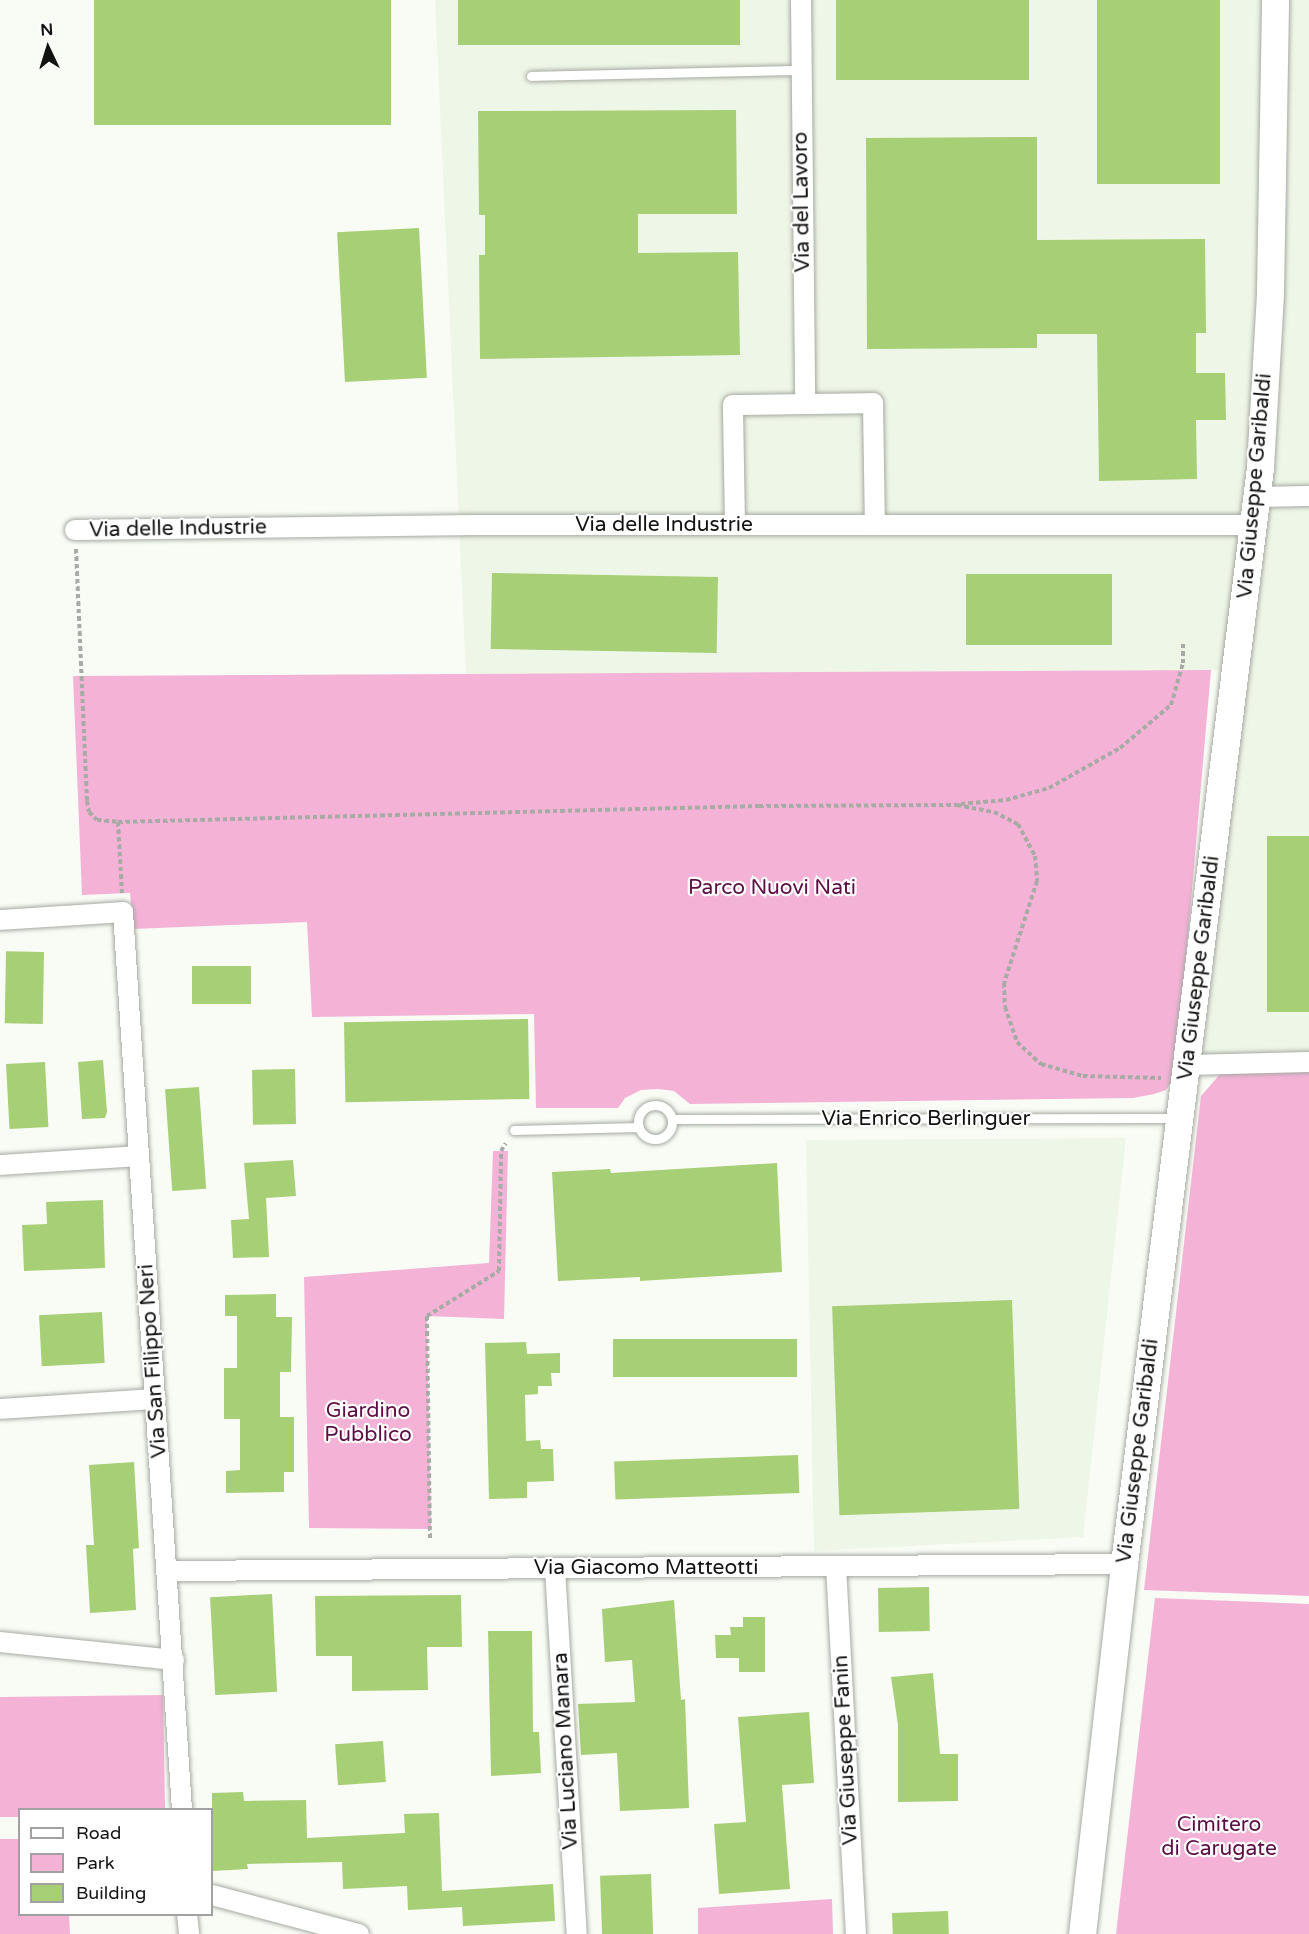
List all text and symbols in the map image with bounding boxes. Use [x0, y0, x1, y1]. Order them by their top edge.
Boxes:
north arrow [18, 18, 78, 78]
text: N [40, 20, 54, 40]
street label: Via del Lavoro [788, 131, 816, 273]
street label: Via Giuseppe Garibaldi [1233, 372, 1277, 600]
street label: Via delle Industrie [575, 512, 753, 538]
street label: Via delle Industrie [89, 515, 267, 543]
street label: Via Giuseppe Garibaldi [1173, 854, 1225, 1082]
park label: Parco Nuovi Nati [688, 875, 856, 901]
street label: Via Enrico Berlinguer [821, 1106, 1031, 1132]
street label: Via San Filippo Neri [134, 1263, 172, 1459]
street label: Via Giuseppe Garibaldi [1112, 1337, 1164, 1565]
park label: Giardino Pubblico [324, 1398, 412, 1448]
street label: Via Giacomo Matteotti [534, 1555, 758, 1581]
street label: Via Luciano Manara [548, 1652, 584, 1850]
street label: Via Giuseppe Fanin [828, 1654, 864, 1846]
legend [18, 1808, 213, 1916]
park label: Cimitero di Carugate [1161, 1812, 1277, 1862]
text: Road [76, 1822, 121, 1844]
text: Park [76, 1852, 114, 1874]
text: Building [76, 1882, 146, 1904]

